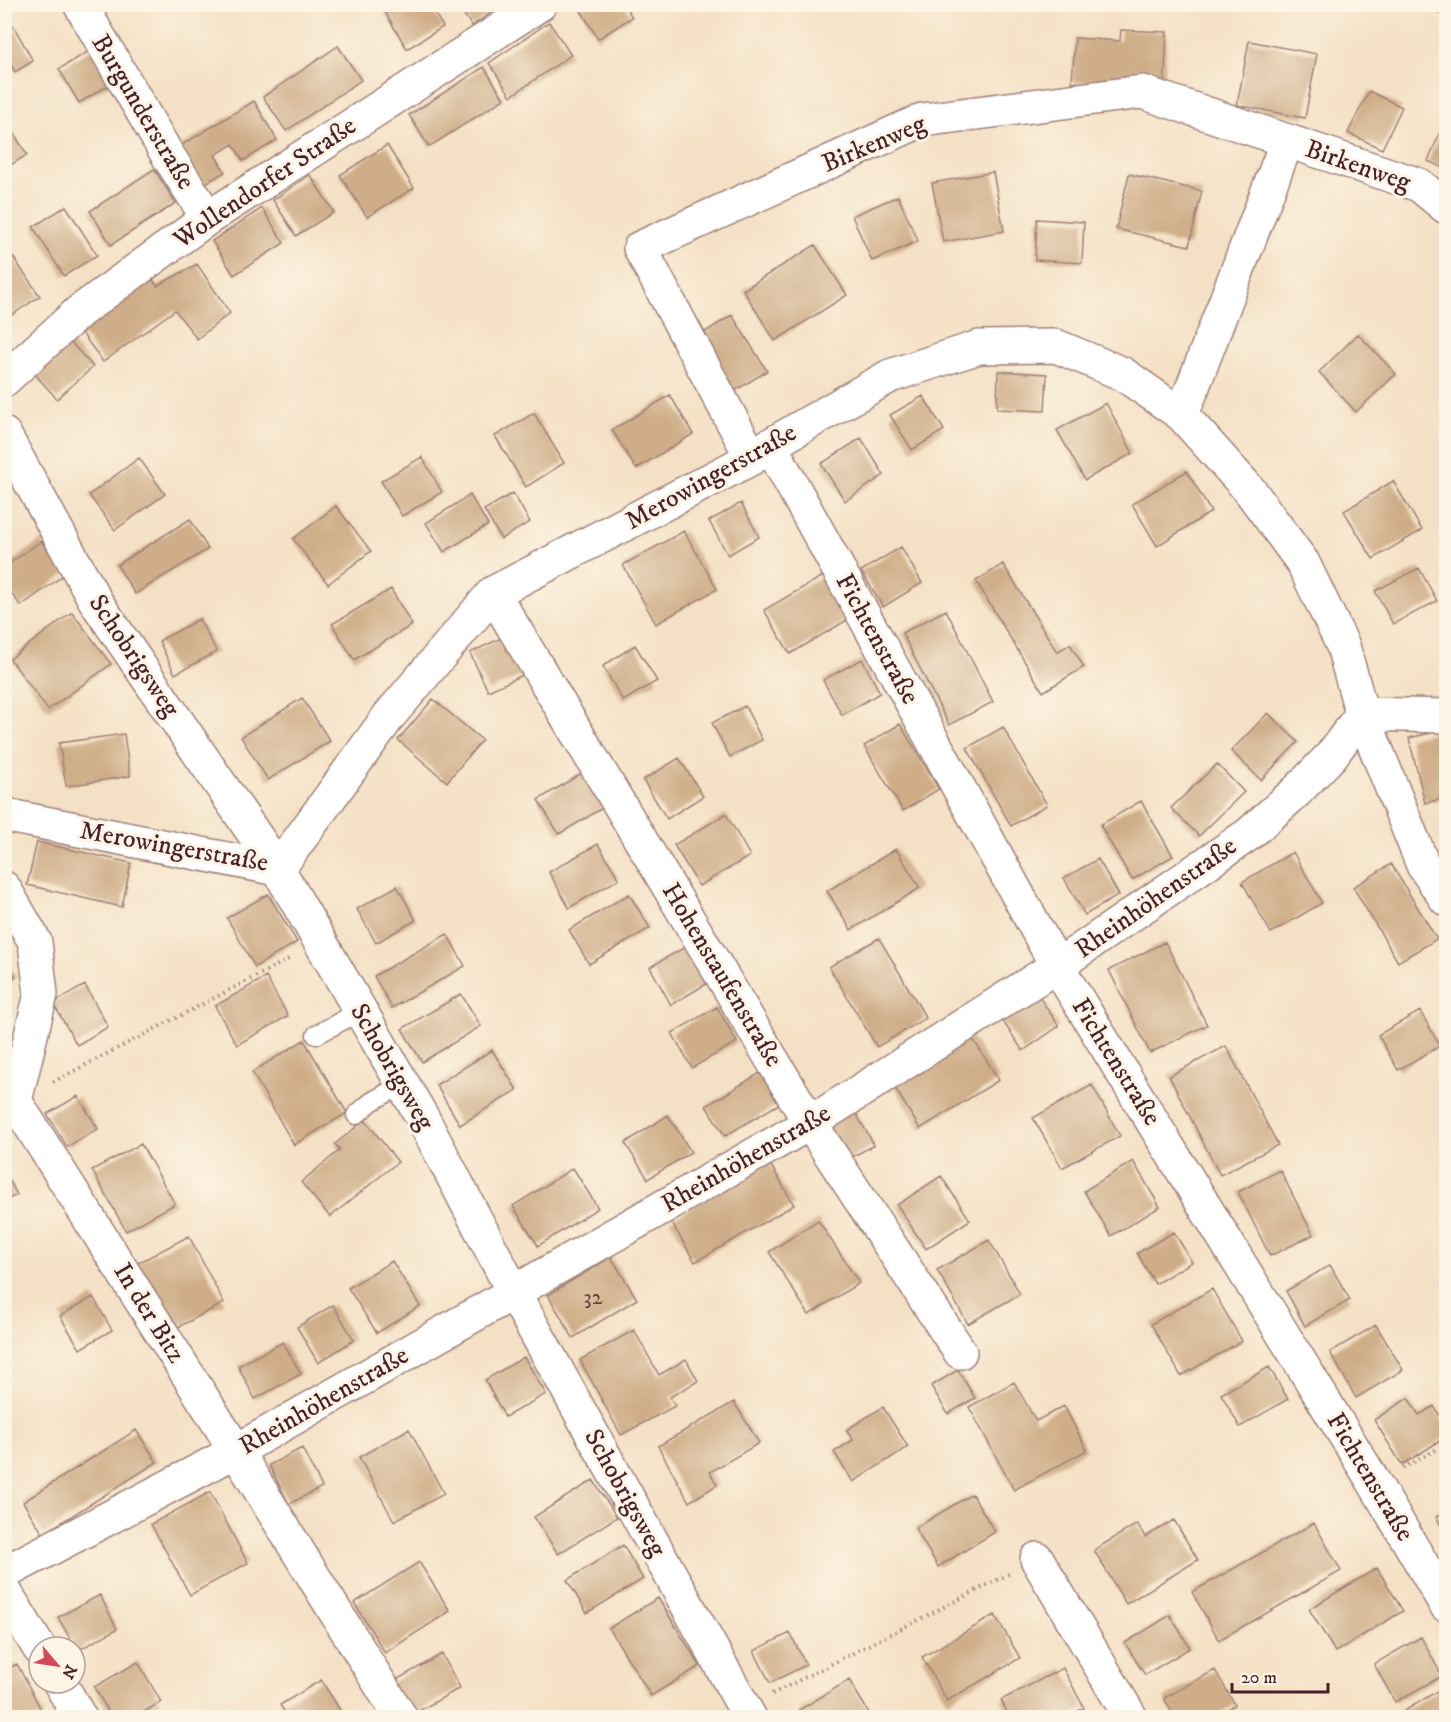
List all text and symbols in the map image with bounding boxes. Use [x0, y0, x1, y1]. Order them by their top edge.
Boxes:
street label: Burgunderstraße [84, 28, 202, 196]
street label: Birkenweg [817, 107, 931, 181]
street label: Wollendorfer Straße [166, 110, 363, 257]
street label: Birkenweg [1301, 133, 1415, 200]
street label: Merowingerstraße [620, 416, 802, 538]
street label: Fichtenstraße [828, 568, 926, 710]
street label: Schobrigsweg [81, 588, 187, 724]
street label: Merowingerstraße [77, 814, 271, 880]
street label: Rheinhöhenstraße [1069, 830, 1243, 966]
street label: Hohenstaufenstraße [654, 877, 790, 1073]
street label: Fichtenstraße [1064, 992, 1168, 1132]
street label: Schobrigsweg [343, 998, 442, 1137]
street label: Rheinhöhenstraße [655, 1097, 837, 1221]
street label: In der Bitz [105, 1257, 193, 1369]
house number: 32 [583, 1284, 603, 1311]
street label: Rheinhöhenstraße [233, 1339, 415, 1463]
street label: Fichtenstraße [1319, 1407, 1421, 1547]
street label: Schobrigsweg [576, 1423, 674, 1563]
north arrow [27, 1635, 87, 1695]
scale bar [1232, 1656, 1328, 1694]
text: N [57, 1661, 81, 1682]
text: 20 m [1241, 1667, 1277, 1689]

